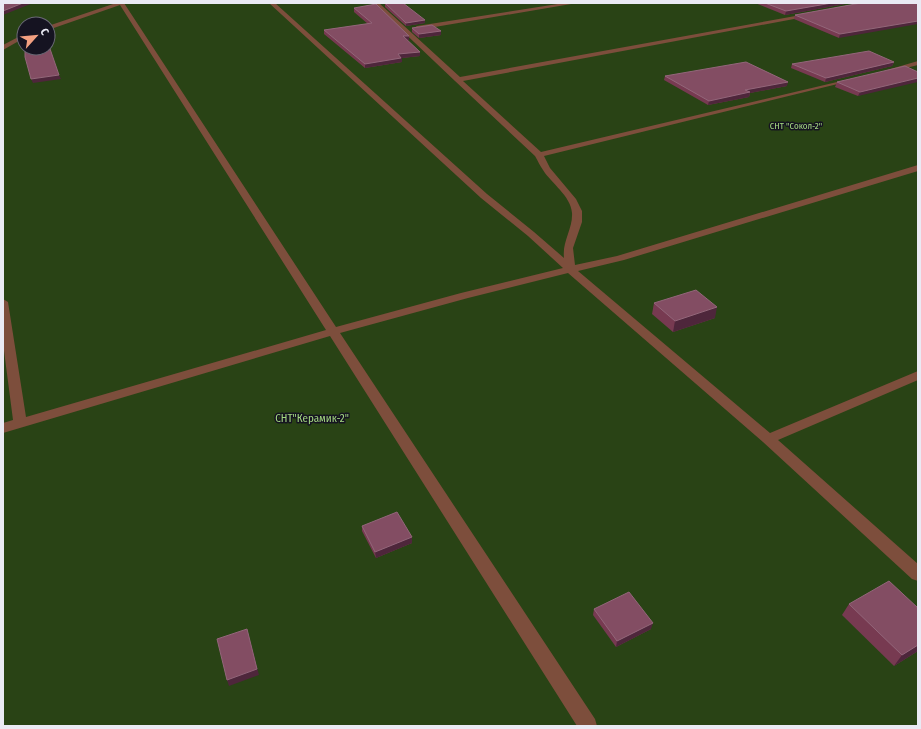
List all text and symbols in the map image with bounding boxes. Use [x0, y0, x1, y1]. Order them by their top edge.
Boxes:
north arrow [16, 16, 56, 56]
text: С [37, 26, 52, 37]
park label: СНТ "Сокол-2" [770, 121, 822, 131]
park label: СНТ"Керамик-2" [275, 412, 349, 425]

